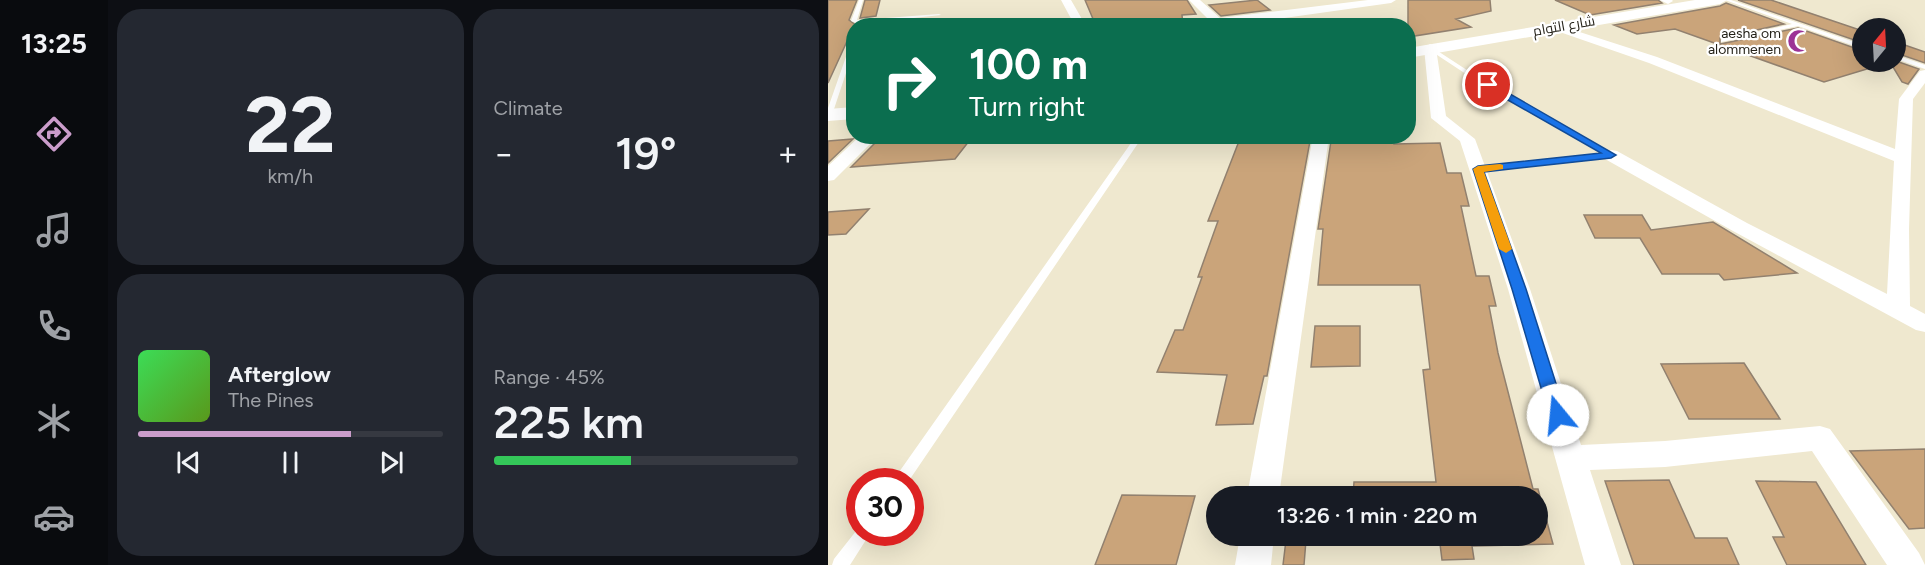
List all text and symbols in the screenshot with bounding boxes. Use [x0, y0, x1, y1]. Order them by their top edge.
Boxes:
street label: شارع التوام [1532, 12, 1597, 41]
north arrow [1852, 18, 1906, 72]
map controls [1852, 18, 1906, 72]
place label: aesha om alommenen [1708, 25, 1781, 58]
text: 13:25 [21, 27, 87, 60]
mosque icon: aesha om alommenen [1786, 28, 1812, 54]
text: 100 m [969, 39, 1088, 90]
icon: right [870, 42, 948, 120]
pin [1462, 59, 1513, 110]
icon: arrive [1471, 68, 1504, 101]
text: 22 [245, 78, 335, 172]
text: Turn right [969, 90, 1085, 123]
text: Climate [494, 96, 563, 120]
icon: directions [33, 113, 75, 155]
text: 19° [615, 126, 677, 180]
text: − [494, 134, 514, 173]
text: + [777, 134, 798, 173]
text: km/h [267, 164, 313, 188]
icon: music [33, 209, 75, 251]
icon: phone [33, 305, 75, 347]
text: Afterglow [228, 361, 331, 388]
text: Range · 45% [494, 365, 605, 389]
position arrow [1526, 383, 1590, 447]
text: The Pines [228, 388, 314, 412]
text: 225 km [494, 395, 644, 449]
icon: climate [33, 400, 75, 442]
icon: previous [172, 446, 205, 479]
icon: pause [274, 446, 307, 479]
icon: next [375, 446, 408, 479]
speed limit sign: 30 [846, 468, 924, 546]
icon: car [33, 496, 75, 538]
text: 13:26 · 1 min · 220 m [1277, 502, 1477, 529]

